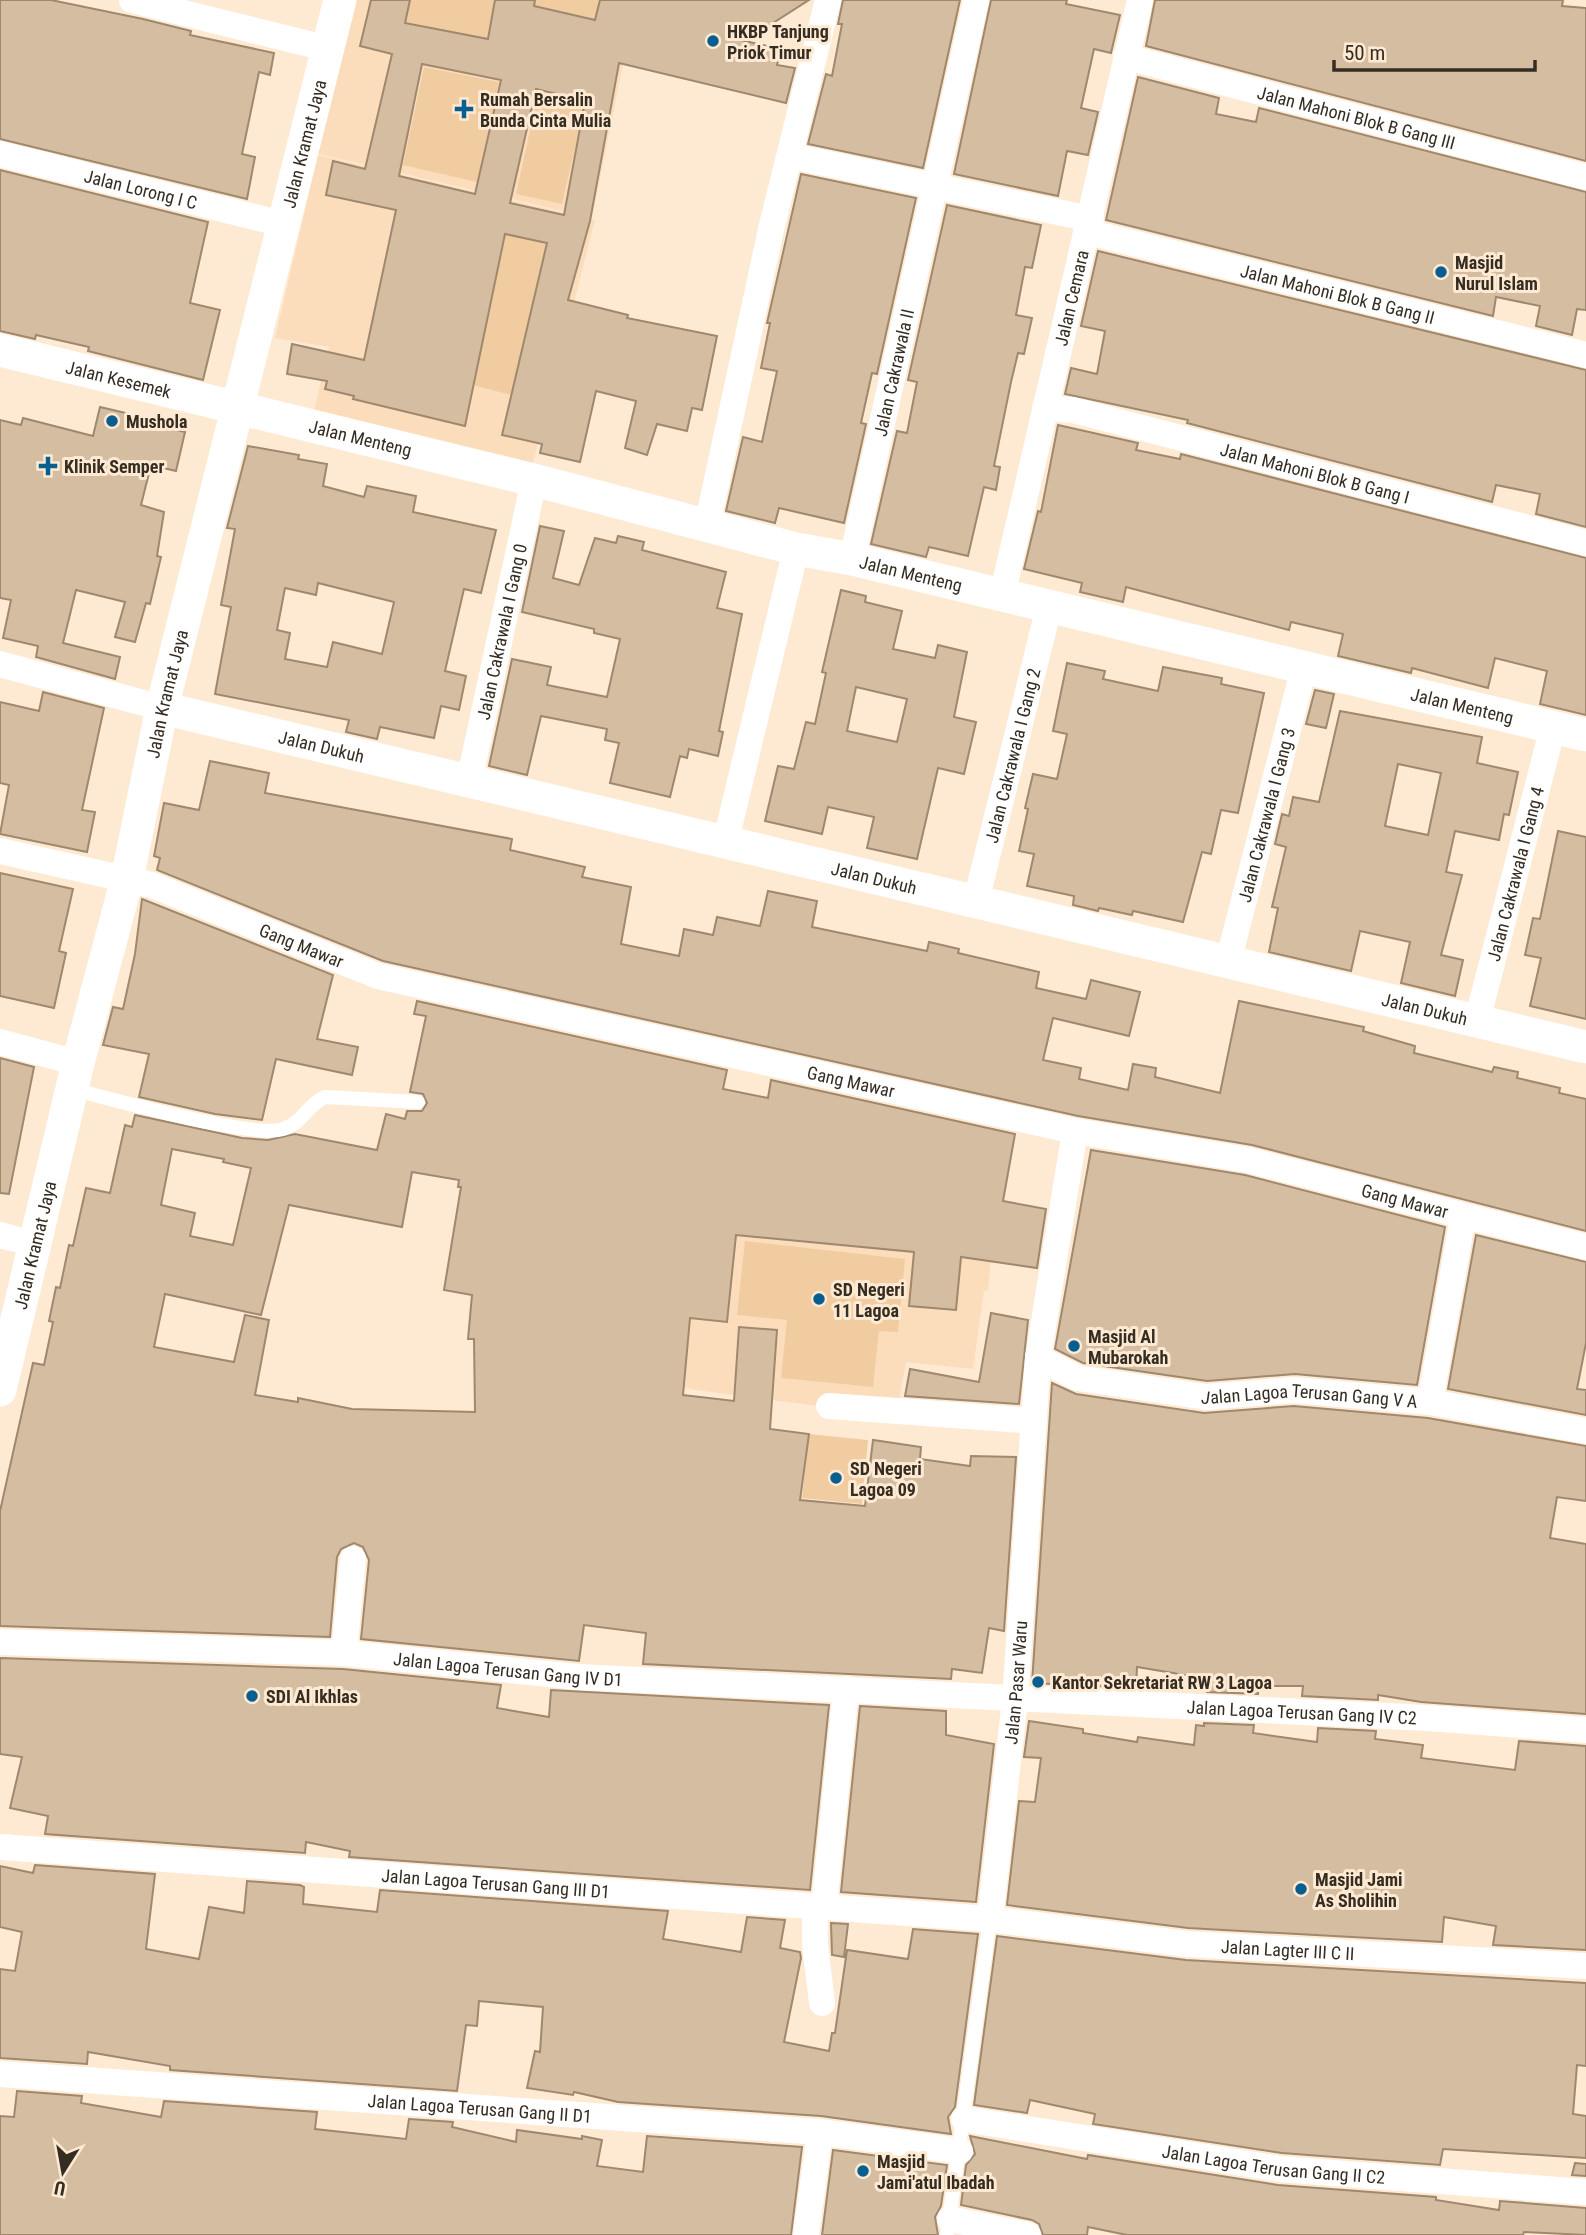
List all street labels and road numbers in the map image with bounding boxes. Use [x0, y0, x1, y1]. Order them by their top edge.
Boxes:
street label: Jalan Kramat Jaya [278, 77, 330, 210]
street label: Jalan Mahoni Blok B Gang III [1255, 81, 1457, 153]
street label: Jalan Lorong I C [82, 165, 199, 213]
street label: Jalan Cemara [1050, 248, 1092, 348]
street label: Jalan Mahoni Blok B Gang II [1238, 260, 1437, 328]
street label: Jalan Cakrawala II [869, 307, 918, 438]
street label: Jalan Kesemek [64, 356, 173, 402]
street label: Jalan Menteng [307, 415, 414, 460]
street label: Jalan Mahoni Blok B Gang I [1218, 438, 1412, 507]
street label: Jalan Cakrawala I Gang 0 [472, 542, 531, 721]
street label: Jalan Menteng [857, 551, 964, 596]
street label: Jalan Kramat Jaya [142, 627, 192, 760]
street label: Jalan Cakrawala I Gang 2 [980, 666, 1044, 845]
street label: Jalan Menteng [1409, 683, 1516, 728]
street label: Jalan Cakrawala I Gang 3 [1233, 725, 1299, 904]
street label: Jalan Dukuh [277, 726, 367, 766]
street label: Jalan Cakrawala I Gang 4 [1482, 784, 1548, 963]
street label: Jalan Dukuh [829, 857, 919, 898]
street label: Gang Mawar [256, 919, 347, 972]
street label: Jalan Dukuh [1380, 988, 1470, 1029]
street label: Gang Mawar [805, 1061, 897, 1101]
street label: Jalan Kramat Jaya [9, 1179, 60, 1311]
street label: Gang Mawar [1359, 1179, 1451, 1222]
street label: Jalan Lagoa Terusan Gang V A [1200, 1379, 1419, 1411]
street label: Jalan Pasar Waru [1000, 1620, 1031, 1745]
street label: Jalan Lagoa Terusan Gang IV D1 [392, 1648, 623, 1690]
street label: Jalan Lagoa Terusan Gang IV C2 [1186, 1696, 1417, 1728]
street label: Jalan Lagoa Terusan Gang III D1 [381, 1864, 611, 1902]
street label: Jalan Lagter III C II [1220, 1935, 1355, 1964]
street label: Jalan Lagoa Terusan Gang II D1 [367, 2090, 593, 2126]
street label: Jalan Lagoa Terusan Gang II C2 [1161, 2140, 1386, 2187]

